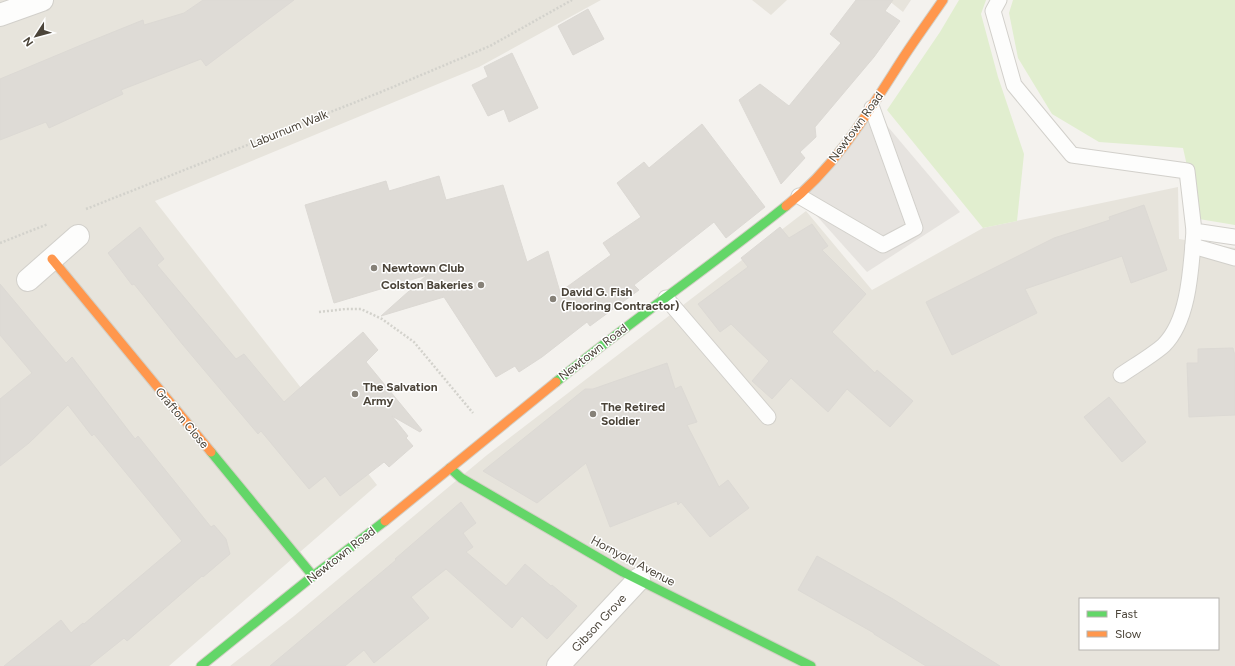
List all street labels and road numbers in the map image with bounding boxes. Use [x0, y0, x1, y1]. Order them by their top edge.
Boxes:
street label: Newtown Road [826, 89, 886, 165]
street label: Laburnum Walk [248, 107, 330, 151]
street label: Newtown Road [556, 321, 630, 383]
street label: Grafton Close [152, 385, 212, 452]
street label: Newtown Road [304, 524, 378, 586]
street label: Hornyold Avenue [589, 533, 678, 589]
street label: Gibson Grove [569, 591, 630, 655]

